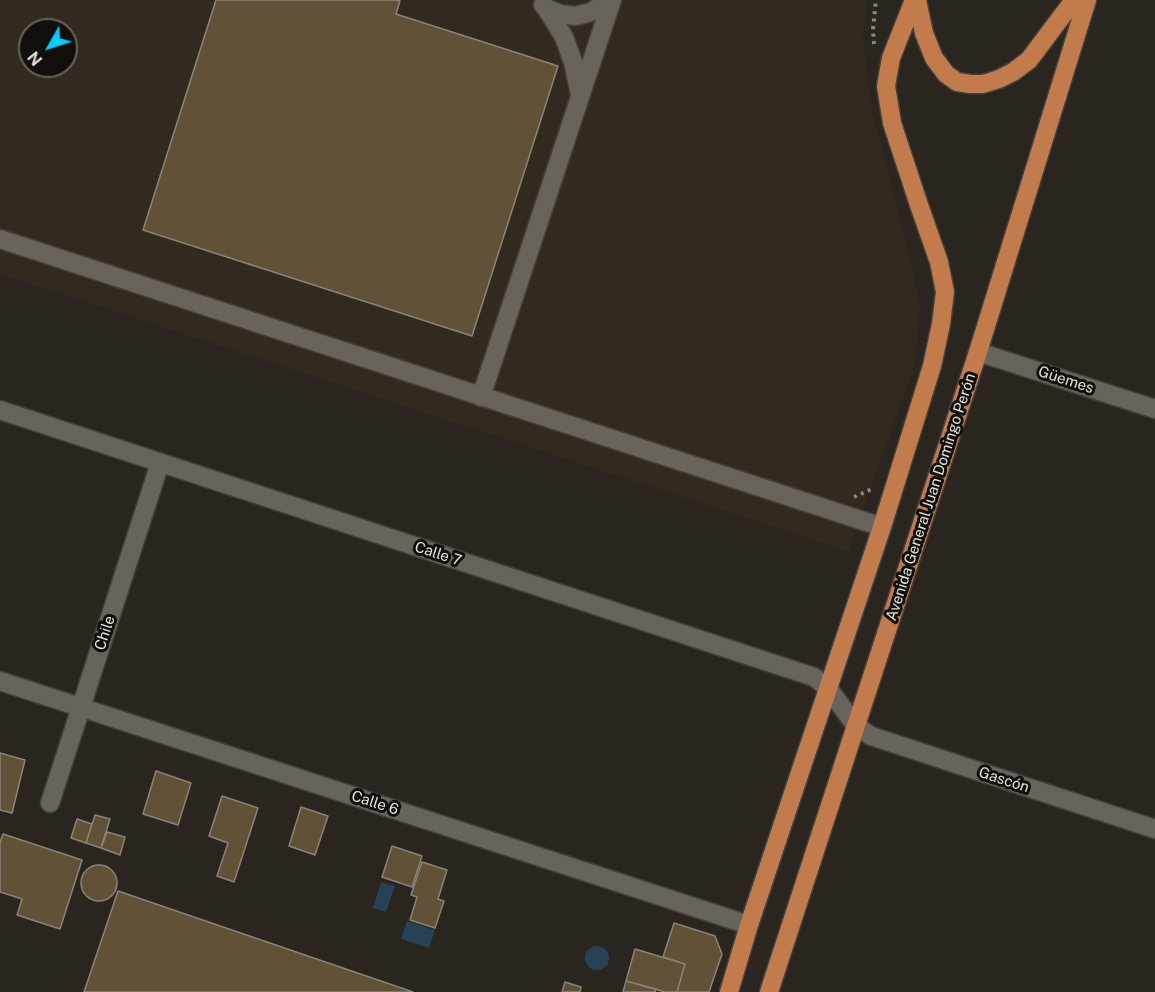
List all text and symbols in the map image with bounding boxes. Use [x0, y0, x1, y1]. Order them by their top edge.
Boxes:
north arrow [18, 18, 78, 78]
text: N [24, 48, 47, 69]
street label: Güemes [1036, 363, 1096, 397]
street label: Avenida General Juan Domingo Perón [882, 371, 980, 623]
street label: Calle 7 [412, 538, 464, 570]
street label: Chile [91, 613, 119, 653]
street label: Gascón [976, 763, 1032, 797]
street label: Calle 6 [349, 787, 401, 819]

